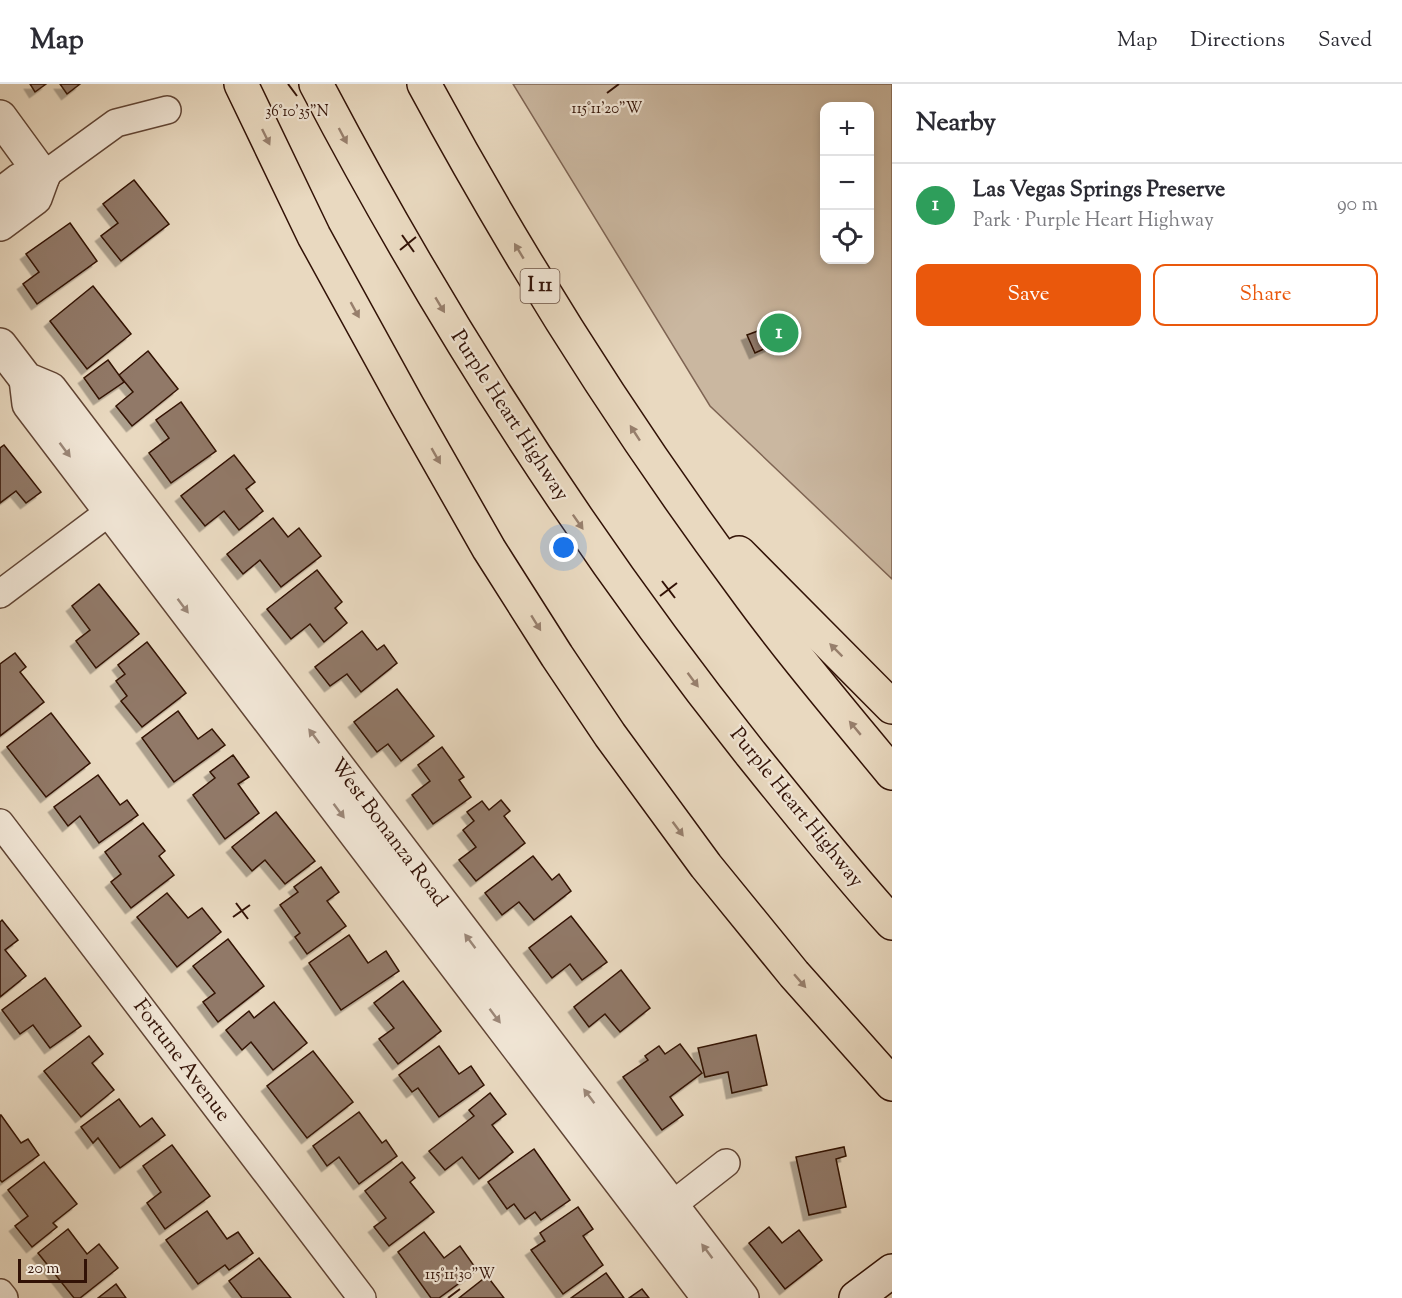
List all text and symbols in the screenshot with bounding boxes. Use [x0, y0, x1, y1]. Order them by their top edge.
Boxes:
text: Map [30, 21, 84, 61]
text: Map [1117, 26, 1157, 56]
text: Directions [1190, 26, 1285, 56]
text: Saved [1318, 26, 1372, 56]
text: 115°11'20"W [572, 99, 643, 120]
text: 36°10'35"N [265, 102, 329, 123]
map controls [820, 102, 874, 264]
button: + [820, 102, 874, 156]
text: Nearby [916, 105, 996, 142]
one-way arrow [338, 127, 348, 144]
one-way arrow [262, 128, 271, 145]
button: − [820, 156, 874, 210]
text: Las Vegas Springs Preserve [973, 175, 1225, 207]
text: 1 [932, 191, 939, 220]
text: 90 m [1337, 191, 1378, 220]
text: Park · Purple Heart Highway [973, 207, 1214, 236]
button: locate [820, 210, 874, 264]
one-way arrow [514, 242, 524, 259]
button: Save [916, 264, 1141, 326]
button: Share [1153, 264, 1378, 326]
road number: I 11 [520, 269, 560, 303]
one-way arrow [434, 297, 445, 313]
one-way arrow [350, 302, 360, 319]
pin: 1 [760, 310, 798, 356]
street label: Purple Heart Highway [442, 325, 576, 508]
one-way arrow [629, 425, 641, 441]
one-way arrow [58, 443, 70, 458]
one-way arrow [431, 448, 441, 465]
one-way arrow [572, 514, 584, 530]
your location [549, 533, 578, 562]
one-way arrow [176, 598, 188, 613]
one-way arrow [530, 615, 541, 631]
one-way arrow [829, 644, 843, 658]
one-way arrow [687, 672, 699, 688]
one-way arrow [848, 720, 861, 736]
street label: Purple Heart Highway [722, 721, 871, 895]
one-way arrow [309, 728, 321, 743]
street label: West Bonanza Road [322, 752, 454, 914]
one-way arrow [333, 803, 345, 819]
one-way arrow [672, 821, 684, 836]
one-way arrow [465, 934, 477, 949]
one-way arrow [794, 973, 807, 989]
street label: Fortune Avenue [125, 993, 237, 1129]
one-way arrow [489, 1008, 501, 1024]
one-way arrow [583, 1089, 595, 1104]
one-way arrow [701, 1244, 713, 1259]
scale bar [18, 1256, 87, 1284]
text: 20 m [27, 1258, 60, 1281]
text: 115°11'30"W [425, 1265, 495, 1286]

